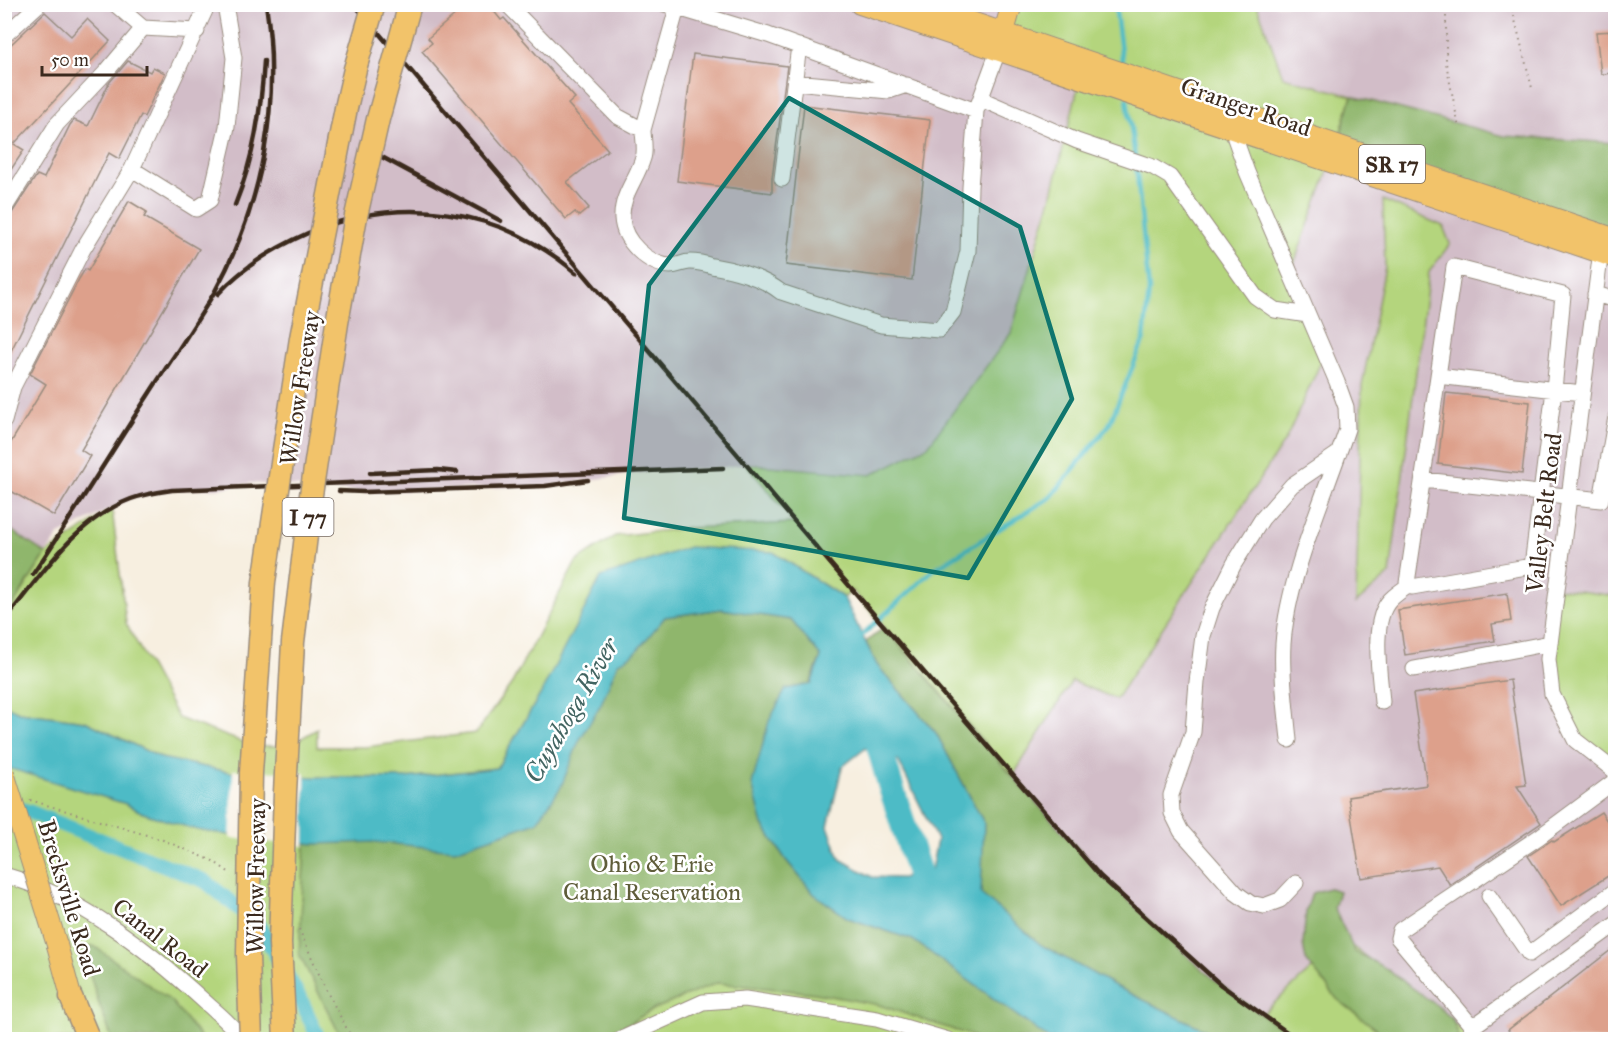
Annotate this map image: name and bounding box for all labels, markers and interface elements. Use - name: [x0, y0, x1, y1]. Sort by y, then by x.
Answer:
- scale bar: [42, 39, 147, 77]
- text: 50 m: [51, 49, 89, 71]
- street label: Granger Road: [1177, 71, 1315, 143]
- road number: SR 17: [1359, 145, 1425, 183]
- street label: Willow Freeway: [273, 308, 327, 467]
- street label: Valley Belt Road: [1519, 431, 1569, 596]
- road number: I 77: [282, 498, 334, 536]
- water label: Cuyahoga River: [517, 631, 626, 788]
- street label: Willow Freeway: [240, 797, 272, 954]
- street label: Brecksville Road: [31, 816, 107, 980]
- park label: Ohio & Erie Canal Reservation: [563, 849, 741, 907]
- street label: Canal Road: [106, 892, 214, 984]

